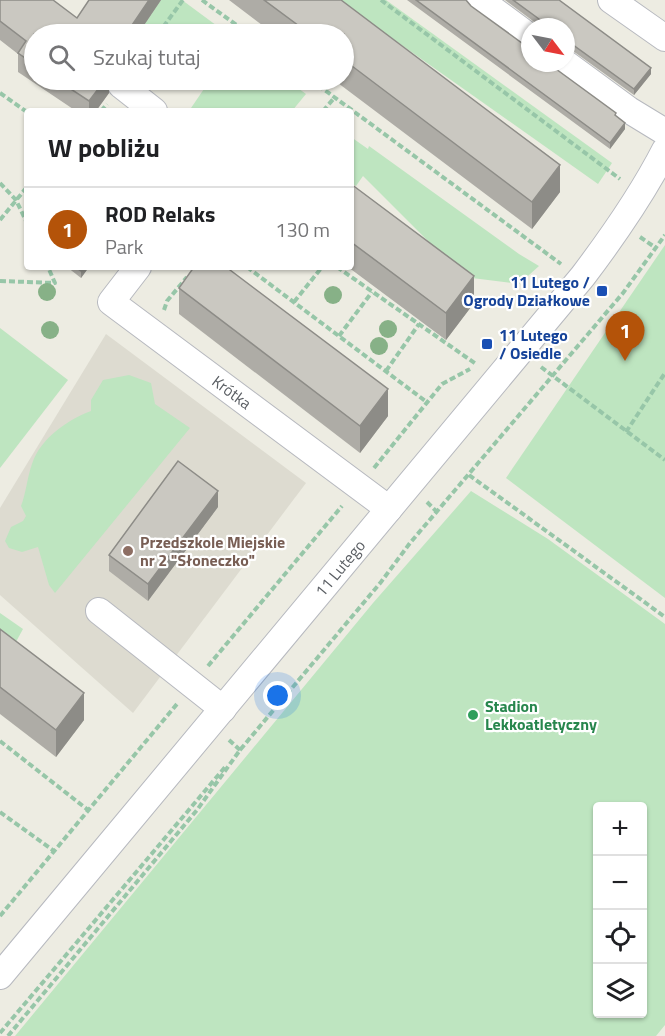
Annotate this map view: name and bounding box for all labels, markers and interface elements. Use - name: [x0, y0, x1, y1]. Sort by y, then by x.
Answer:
- north arrow: [521, 18, 575, 72]
- search box: [24, 24, 354, 90]
- text: Szukaj tutaj: [93, 40, 201, 74]
- icon: search: [45, 41, 78, 74]
- text: W pobliżu: [48, 128, 160, 167]
- text: ROD Relaks: [105, 197, 215, 231]
- text: 1: [62, 214, 73, 245]
- text: 130 m: [275, 214, 330, 245]
- text: Park: [105, 231, 143, 262]
- place label: 11 Lutego / Ogrody Działkowe: [463, 270, 590, 312]
- marker: 11 Lutego / Ogrody Działkowe: [595, 284, 609, 298]
- pin: 1: [606, 312, 644, 361]
- place label: 11 Lutego / Osiedle: [499, 323, 568, 365]
- marker: 11 Lutego / Osiedle: [480, 337, 494, 351]
- street label: Krótka: [207, 369, 257, 415]
- place label: Przedszkole Miejskie nr 2 "Słoneczko": [140, 530, 285, 572]
- street label: 11 Lutego: [309, 534, 371, 602]
- marker: Przedszkole Miejskie nr 2 "Słoneczko": [121, 544, 135, 558]
- your location: [263, 681, 292, 710]
- place label: Stadion Lekkoatletyczny: [485, 694, 597, 736]
- marker: Stadion Lekkoatletyczny: [466, 708, 480, 722]
- map controls: [593, 802, 647, 1018]
- button: +: [593, 802, 647, 856]
- button: −: [593, 856, 647, 910]
- button: locate: [593, 910, 647, 964]
- button: layers: [593, 964, 647, 1018]

